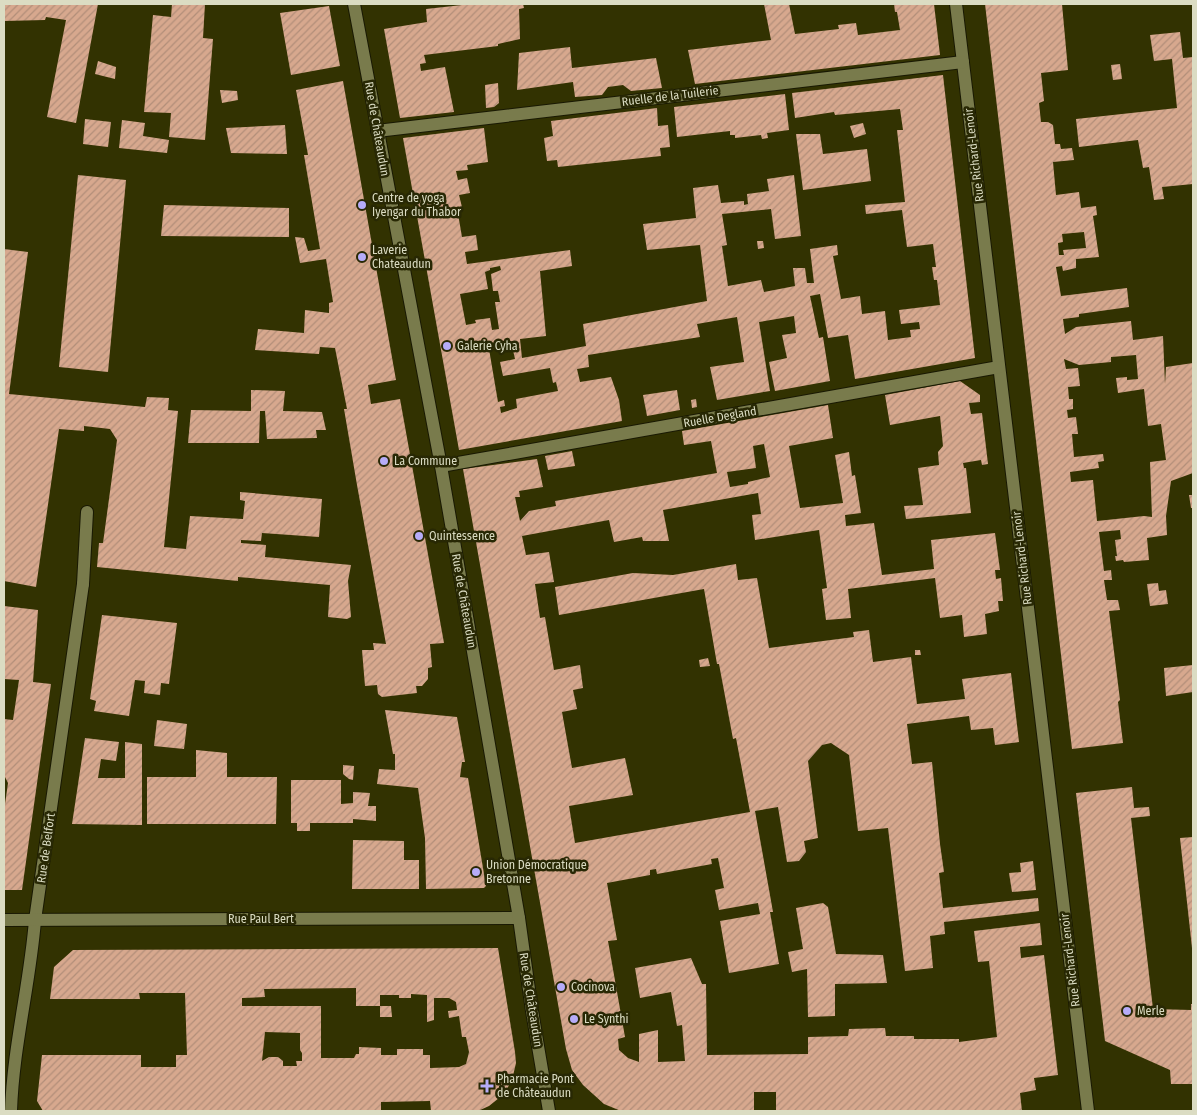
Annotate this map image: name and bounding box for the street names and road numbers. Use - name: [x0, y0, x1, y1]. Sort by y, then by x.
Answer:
- street label: Rue de Châteaudun: [362, 81, 392, 177]
- street label: Ruelle de la Tuilerie: [621, 83, 719, 109]
- street label: Rue Richard-Lenoir: [961, 107, 987, 203]
- street label: Ruelle Degland: [682, 404, 758, 430]
- street label: Rue Richard-Lenoir: [1009, 510, 1035, 606]
- street label: Rue de Châteaudun: [449, 553, 479, 649]
- street label: Rue de Belfort: [34, 812, 58, 884]
- street label: Rue Paul Bert: [228, 912, 294, 926]
- street label: Rue Richard-Lenoir: [1057, 912, 1083, 1008]
- street label: Rue de Châteaudun: [517, 952, 545, 1048]

